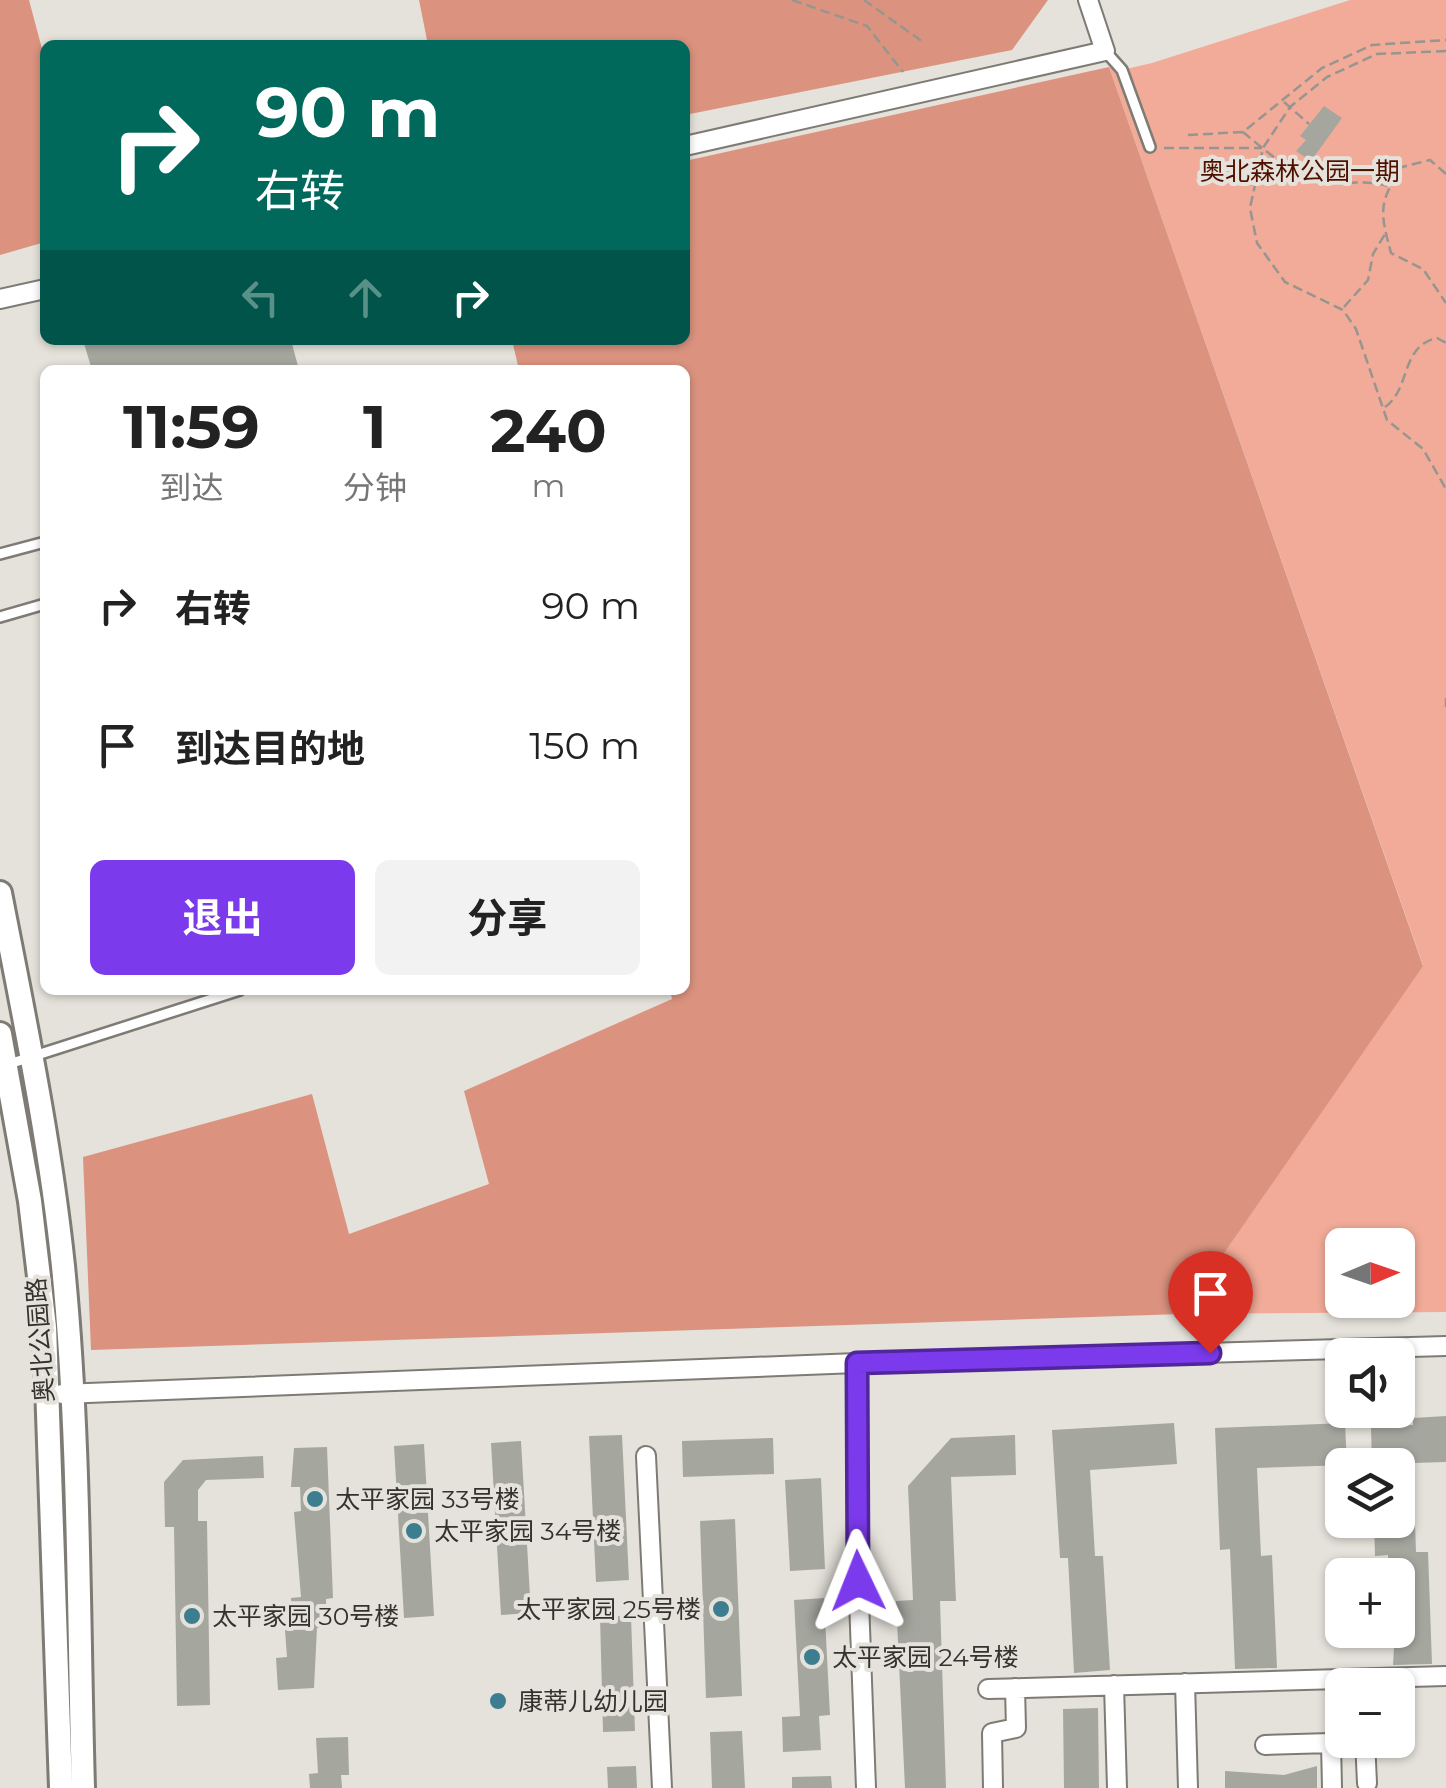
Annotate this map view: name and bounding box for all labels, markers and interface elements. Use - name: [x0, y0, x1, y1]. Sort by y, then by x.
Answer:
- text: 90 m: [255, 69, 440, 155]
- icon: right: [90, 80, 220, 210]
- park label: 奥北森林公园一期: [1200, 156, 1400, 186]
- text: 右转: [255, 163, 345, 218]
- icon: left: [233, 270, 288, 325]
- icon: ahead: [338, 270, 393, 325]
- icon: right: [443, 270, 498, 325]
- text: 11:59: [123, 390, 260, 463]
- text: 1: [363, 390, 387, 463]
- text: 240: [490, 394, 607, 467]
- text: m: [531, 466, 565, 505]
- text: 到达: [159, 468, 223, 507]
- text: 分钟: [343, 468, 407, 507]
- icon: right: [90, 578, 145, 633]
- text: 90 m: [541, 582, 640, 629]
- text: 右转: [175, 585, 251, 632]
- icon: arrive: [90, 718, 145, 773]
- text: 150 m: [529, 722, 640, 769]
- text: 到达目的地: [175, 725, 365, 772]
- button: 退出: [90, 860, 355, 975]
- button: 分享: [375, 860, 640, 975]
- north arrow: [1325, 1228, 1415, 1318]
- map controls: [1325, 1228, 1415, 1758]
- pin: [1168, 1251, 1253, 1354]
- icon: arrive: [1183, 1266, 1238, 1321]
- street label: 奥北公园路: [21, 1277, 59, 1403]
- button: sound: [1325, 1338, 1415, 1428]
- button: layers: [1325, 1448, 1415, 1538]
- place label: 太平家园 33号楼: [335, 1484, 520, 1514]
- marker: 太平家园 33号楼: [304, 1488, 326, 1510]
- place label: 太平家园 34号楼: [434, 1516, 621, 1546]
- marker: 太平家园 34号楼: [403, 1520, 425, 1542]
- position arrow: [806, 1529, 910, 1633]
- button: +: [1325, 1558, 1415, 1648]
- place label: 太平家园 25号楼: [516, 1594, 701, 1624]
- marker: 太平家园 25号楼: [710, 1598, 732, 1620]
- place label: 太平家园 30号楼: [212, 1601, 399, 1631]
- marker: 太平家园 30号楼: [181, 1605, 203, 1627]
- place label: 太平家园 24号楼: [832, 1642, 1019, 1672]
- marker: 太平家园 24号楼: [801, 1646, 823, 1668]
- button: −: [1325, 1668, 1415, 1758]
- place label: 康蒂儿幼儿园: [518, 1686, 668, 1716]
- marker: 康蒂儿幼儿园: [487, 1690, 509, 1712]

